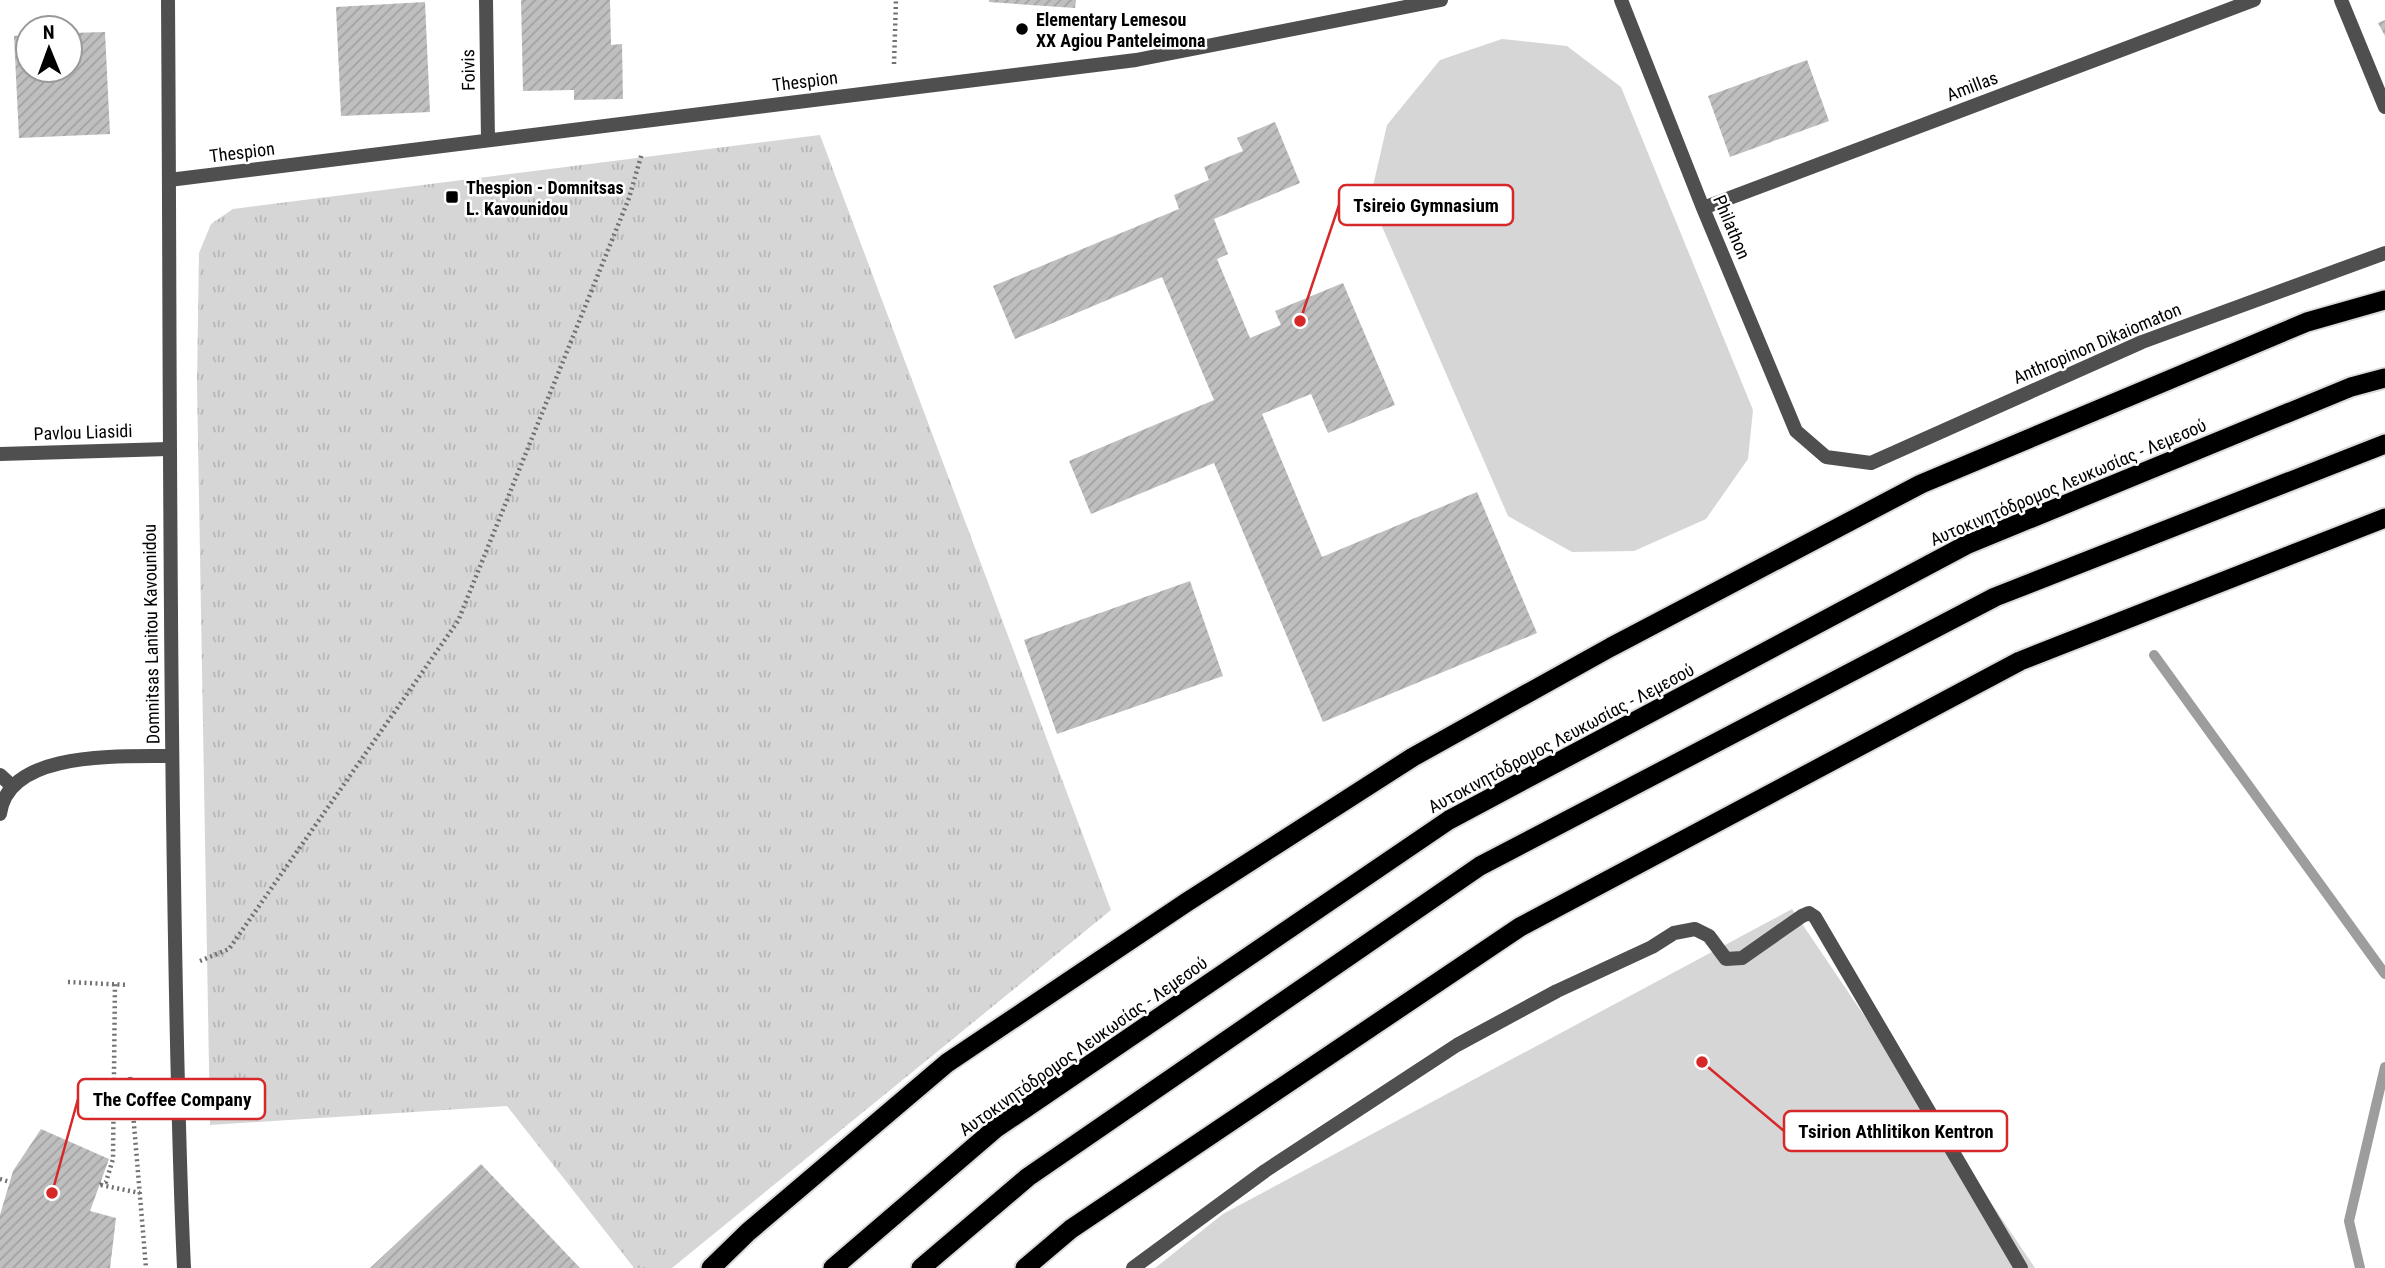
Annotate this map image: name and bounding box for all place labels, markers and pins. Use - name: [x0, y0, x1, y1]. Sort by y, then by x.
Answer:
- place label: Elementary Lemesou XX Agiou Panteleimona: [1036, 9, 1206, 51]
- marker: Elementary Lemesou XX Agiou Panteleimona: [1014, 21, 1030, 37]
- place label: Thespion - Domnitsas L. Kavounidou: [466, 177, 624, 219]
- callout: Tsireio Gymnasium: [1339, 185, 1513, 225]
- marker: Thespion - Domnitsas L. Kavounidou: [444, 189, 460, 205]
- callout: The Coffee Company: [78, 1079, 265, 1119]
- callout: Tsirion Athlitikon Kentron: [1784, 1111, 2007, 1151]

